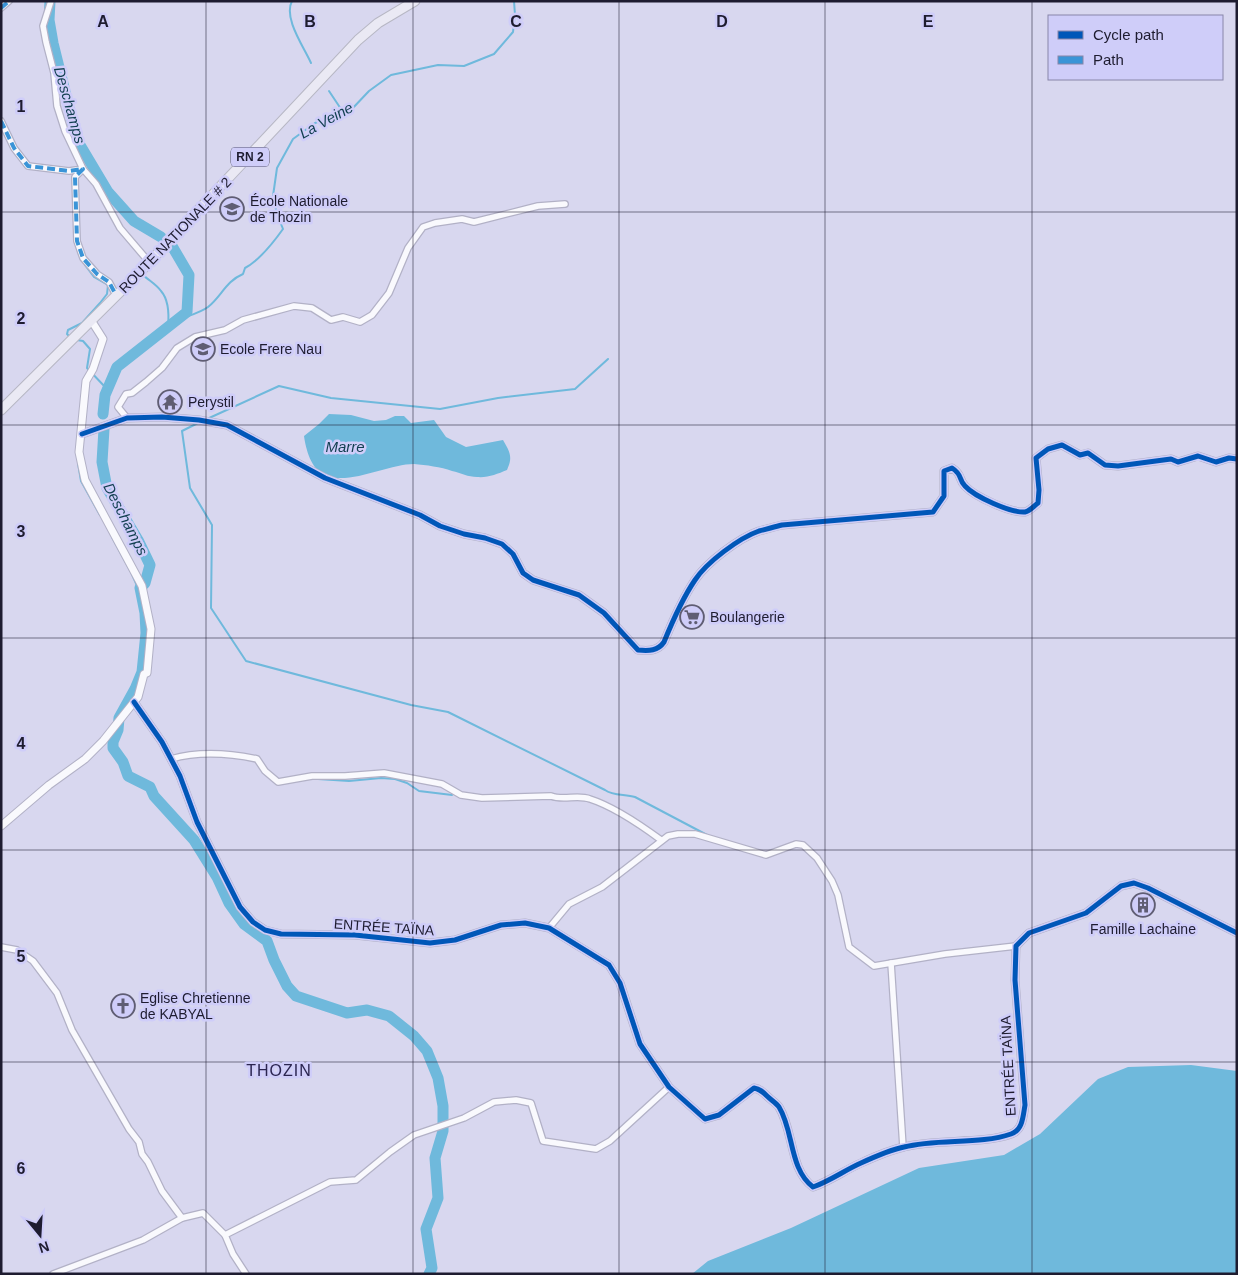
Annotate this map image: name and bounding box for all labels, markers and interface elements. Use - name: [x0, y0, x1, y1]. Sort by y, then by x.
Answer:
- text: A: [97, 13, 109, 30]
- text: B: [304, 13, 316, 30]
- text: C: [510, 13, 522, 30]
- text: D: [716, 13, 728, 30]
- text: E: [923, 13, 934, 30]
- legend: [1048, 15, 1223, 80]
- text: Cycle path: [1093, 26, 1164, 43]
- text: Path: [1093, 51, 1124, 68]
- water label: Deschamps: [51, 65, 89, 146]
- text: 1: [17, 98, 26, 115]
- water label: La Veine: [296, 98, 356, 142]
- road number: RN 2: [231, 148, 269, 166]
- street label: ROUTE NATIONALE # 2: [116, 174, 235, 296]
- place label: École Nationale de Thozin: [250, 193, 348, 225]
- school or university icon: École Nationale de Thozin: [219, 196, 245, 222]
- text: 2: [17, 310, 26, 327]
- school or university icon: Ecole Frere Nau: [190, 336, 216, 362]
- place label: Ecole Frere Nau: [220, 341, 322, 357]
- temple icon: Perystil: [157, 389, 183, 415]
- place label: Perystil: [188, 394, 234, 410]
- water label: Marre: [325, 438, 365, 455]
- water label: Deschamps: [100, 480, 152, 559]
- text: 3: [17, 523, 26, 540]
- supermarket icon: Boulangerie: [679, 604, 705, 630]
- place label: Boulangerie: [710, 609, 785, 625]
- text: 4: [17, 735, 26, 752]
- building icon: Famille Lachaine: [1130, 892, 1156, 918]
- street label: ENTRÉE TAÏNA: [333, 916, 435, 939]
- place label: Famille Lachaine: [1090, 921, 1196, 937]
- text: 5: [17, 948, 26, 965]
- place label: Eglise Chretienne de KABYAL: [140, 990, 251, 1022]
- church icon: Eglise Chretienne de KABYAL: [110, 993, 136, 1019]
- street label: ENTRÉE TAÏNA: [997, 1015, 1019, 1117]
- district label: THOZIN: [246, 1062, 312, 1079]
- text: 6: [17, 1160, 26, 1177]
- north arrow: [15, 1210, 65, 1260]
- text: N: [37, 1238, 51, 1257]

